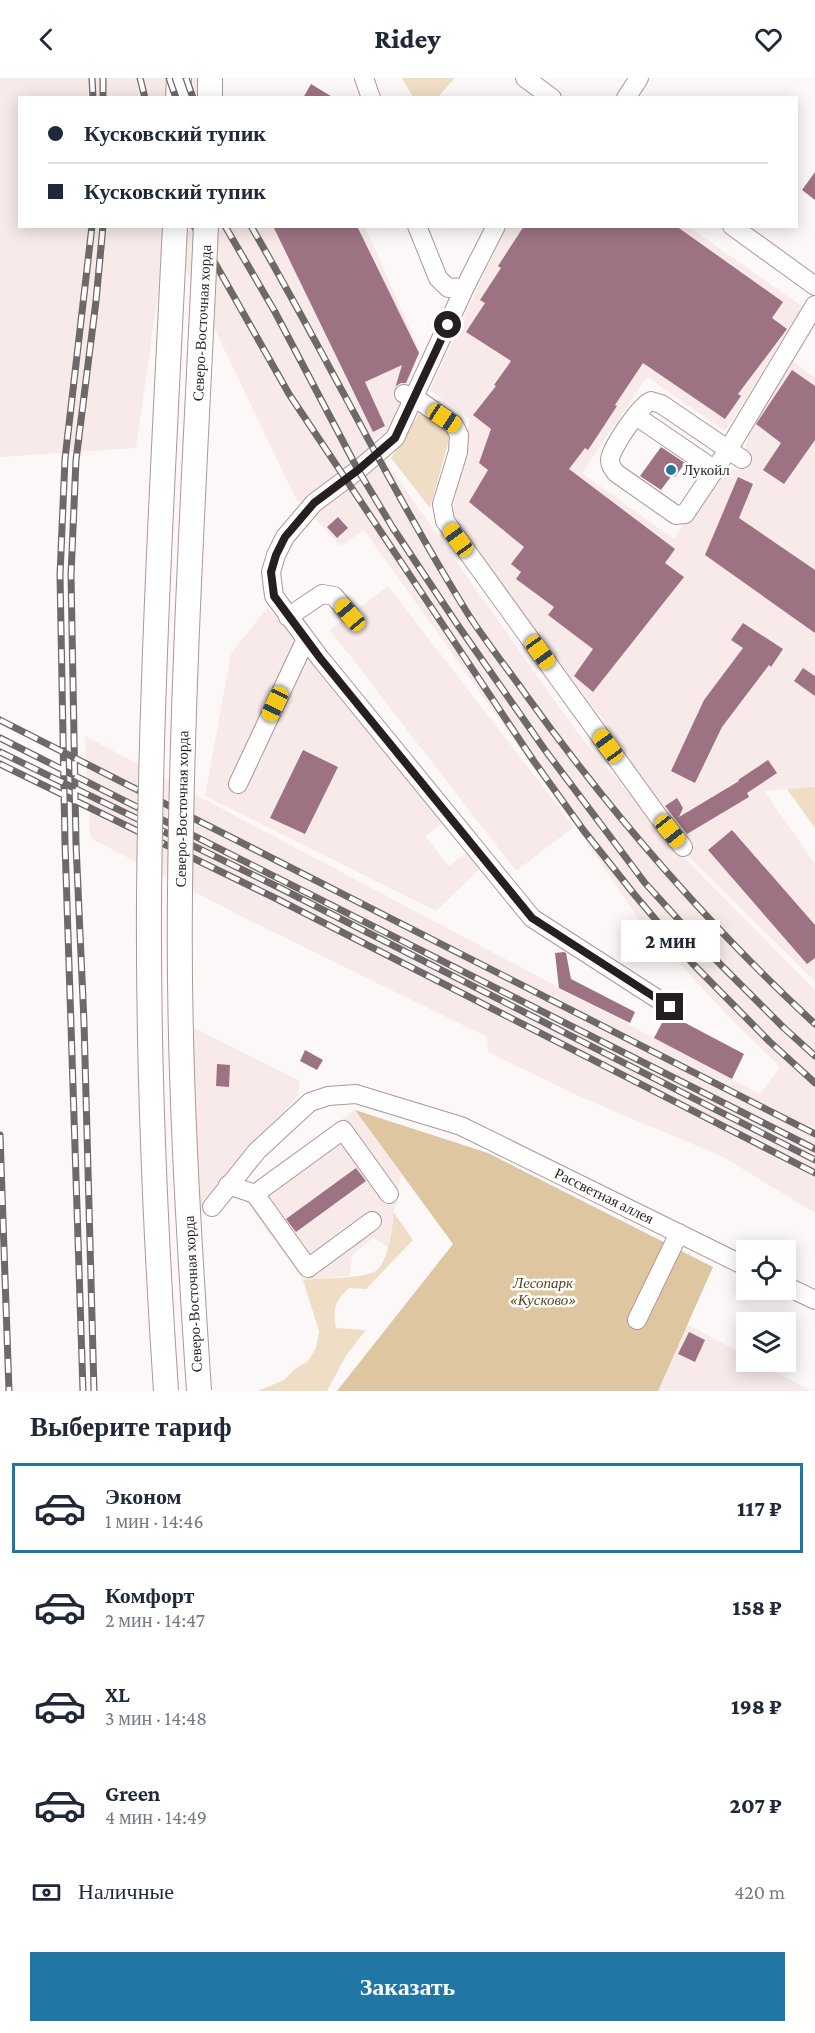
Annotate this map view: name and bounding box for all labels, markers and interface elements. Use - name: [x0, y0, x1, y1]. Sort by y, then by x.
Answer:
- icon: back: [30, 23, 63, 56]
- icon: heart: [752, 23, 785, 56]
- text: Ridey: [374, 24, 441, 54]
- text: Кусковский тупик: [84, 121, 266, 146]
- text: Кусковский тупик: [84, 179, 266, 204]
- street label: Северо-Восточная хорда: [190, 244, 214, 402]
- route start: [434, 311, 461, 338]
- car: [424, 401, 464, 435]
- place label: Лукойл: [683, 462, 730, 478]
- marker: Лукойл: [664, 463, 678, 477]
- car: [440, 520, 476, 560]
- car: [332, 595, 368, 635]
- car: [522, 632, 558, 672]
- car: [259, 684, 291, 724]
- car: [590, 726, 626, 766]
- street label: Северо-Восточная хорда: [173, 730, 191, 888]
- car: [652, 811, 688, 851]
- callout: 2 мин: [620, 920, 720, 962]
- text: 2 мин: [645, 930, 696, 952]
- route end: [656, 993, 683, 1020]
- street label: Рассветная аллея: [552, 1165, 656, 1227]
- street label: Северо-Восточная хорда: [181, 1215, 205, 1373]
- map controls: [736, 1240, 796, 1372]
- button: locate: [736, 1240, 796, 1300]
- park label: Лесопарк «Кусково»: [510, 1275, 576, 1308]
- button: layers: [736, 1312, 796, 1372]
- text: Выберите тариф: [30, 1412, 232, 1442]
- icon: car: [33, 1481, 87, 1535]
- text: Эконом: [105, 1484, 182, 1509]
- text: 117 ₽: [737, 1496, 782, 1521]
- text: 1 мин · 14:46: [105, 1510, 204, 1532]
- icon: car: [33, 1580, 87, 1634]
- text: Комфорт: [105, 1583, 194, 1608]
- text: 158 ₽: [732, 1595, 782, 1620]
- text: 2 мин · 14:47: [105, 1609, 205, 1631]
- icon: car: [33, 1679, 87, 1733]
- text: XL: [105, 1682, 130, 1707]
- text: 198 ₽: [731, 1694, 782, 1719]
- text: 3 мин · 14:48: [105, 1707, 207, 1729]
- icon: car: [33, 1778, 87, 1832]
- text: Green: [105, 1781, 161, 1806]
- text: 207 ₽: [729, 1793, 782, 1818]
- text: 4 мин · 14:49: [105, 1806, 207, 1828]
- icon: cash: [30, 1876, 63, 1909]
- text: Наличные: [78, 1879, 174, 1904]
- text: 420 m: [734, 1881, 785, 1903]
- button: Заказать: [30, 1952, 785, 2021]

